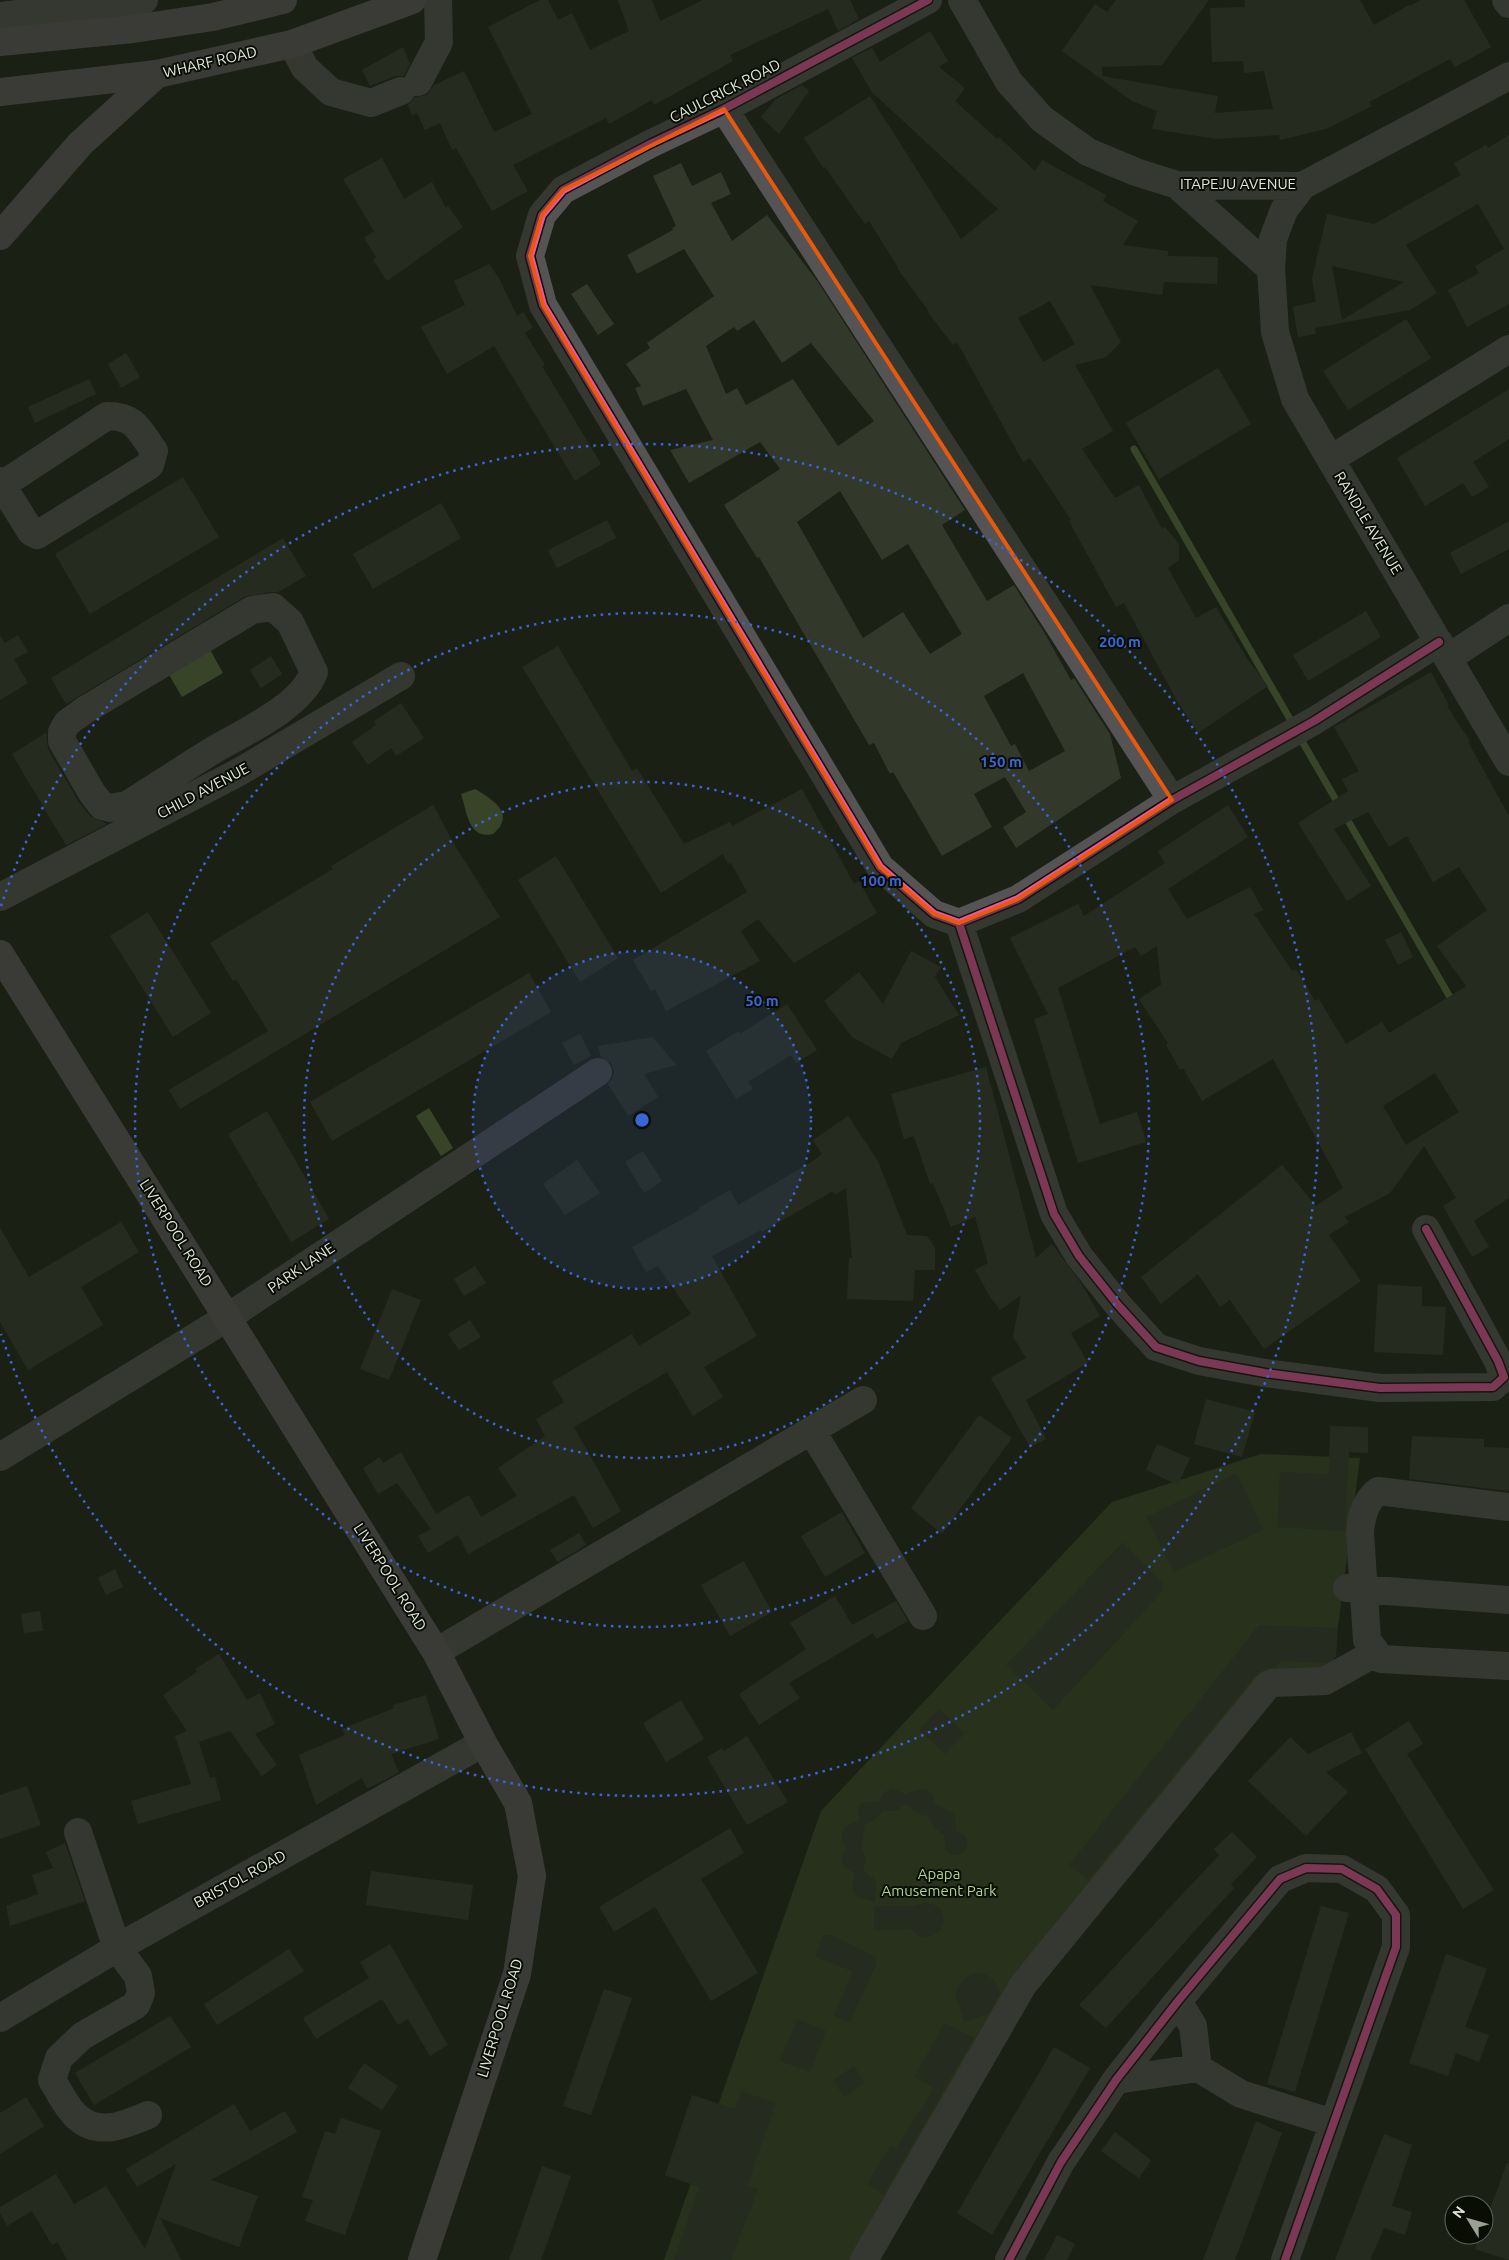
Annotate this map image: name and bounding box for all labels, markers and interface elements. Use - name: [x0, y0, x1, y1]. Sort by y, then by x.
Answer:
- street label: WHARF ROAD: [161, 42, 259, 81]
- street label: CAULCRICK ROAD: [667, 55, 783, 126]
- street label: ITAPEJU AVENUE: [1180, 175, 1296, 192]
- street label: RANDLE AVENUE: [1331, 468, 1406, 577]
- text: 200 m: [1099, 633, 1141, 650]
- text: 150 m: [980, 753, 1022, 770]
- street label: CHILD AVENUE: [154, 759, 252, 822]
- text: 100 m: [860, 872, 902, 889]
- text: 50 m: [745, 992, 779, 1009]
- centre of rings: [633, 1111, 651, 1129]
- street label: LIVERPOOL ROAD: [137, 1176, 216, 1290]
- street label: PARK LANE: [264, 1239, 337, 1296]
- street label: LIVERPOOL ROAD: [351, 1520, 430, 1634]
- street label: BRISTOL ROAD: [191, 1846, 289, 1911]
- park label: Apapa Amusement Park: [882, 1865, 997, 1899]
- street label: LIVERPOOL ROAD: [473, 1956, 526, 2079]
- north arrow: [1444, 2195, 1494, 2245]
- text: N: [1449, 2203, 1468, 2221]

